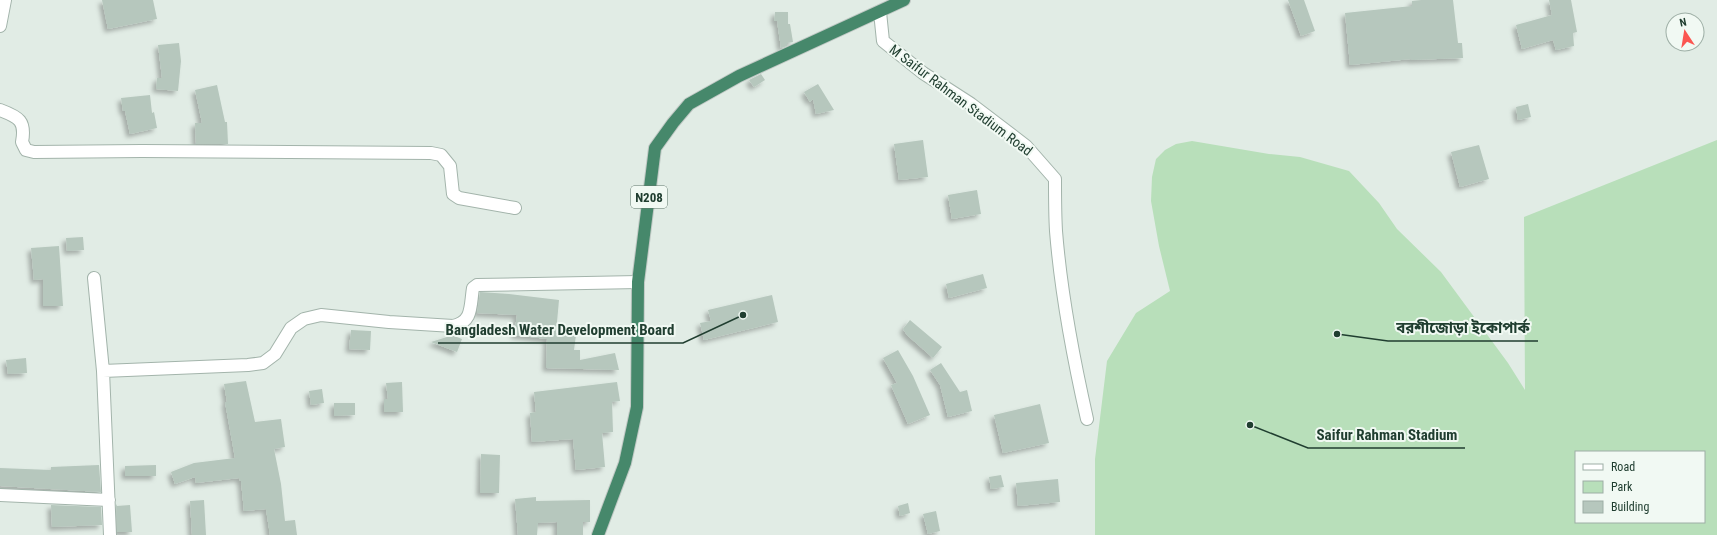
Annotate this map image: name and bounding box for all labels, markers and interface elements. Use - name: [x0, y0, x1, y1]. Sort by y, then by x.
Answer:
- north arrow: [1665, 12, 1705, 52]
- text: N: [1678, 16, 1688, 30]
- street label: M Saifur Rahman Stadium Road: [886, 41, 1036, 159]
- road number: N208: [631, 186, 667, 208]
- callout: বরশীজোড়া ইকোপার্ক: [1388, 314, 1538, 341]
- callout: Bangladesh Water Development Board: [438, 316, 683, 343]
- text: বরশীজোড়া ইকোপার্ক: [1395, 318, 1531, 337]
- text: Bangladesh Water Development Board: [446, 321, 674, 339]
- callout: Saifur Rahman Stadium: [1308, 421, 1465, 448]
- text: Saifur Rahman Stadium: [1317, 426, 1457, 444]
- legend: [1575, 451, 1705, 523]
- text: Road: [1611, 460, 1635, 474]
- text: Park: [1611, 480, 1633, 494]
- text: Building: [1611, 500, 1649, 514]

